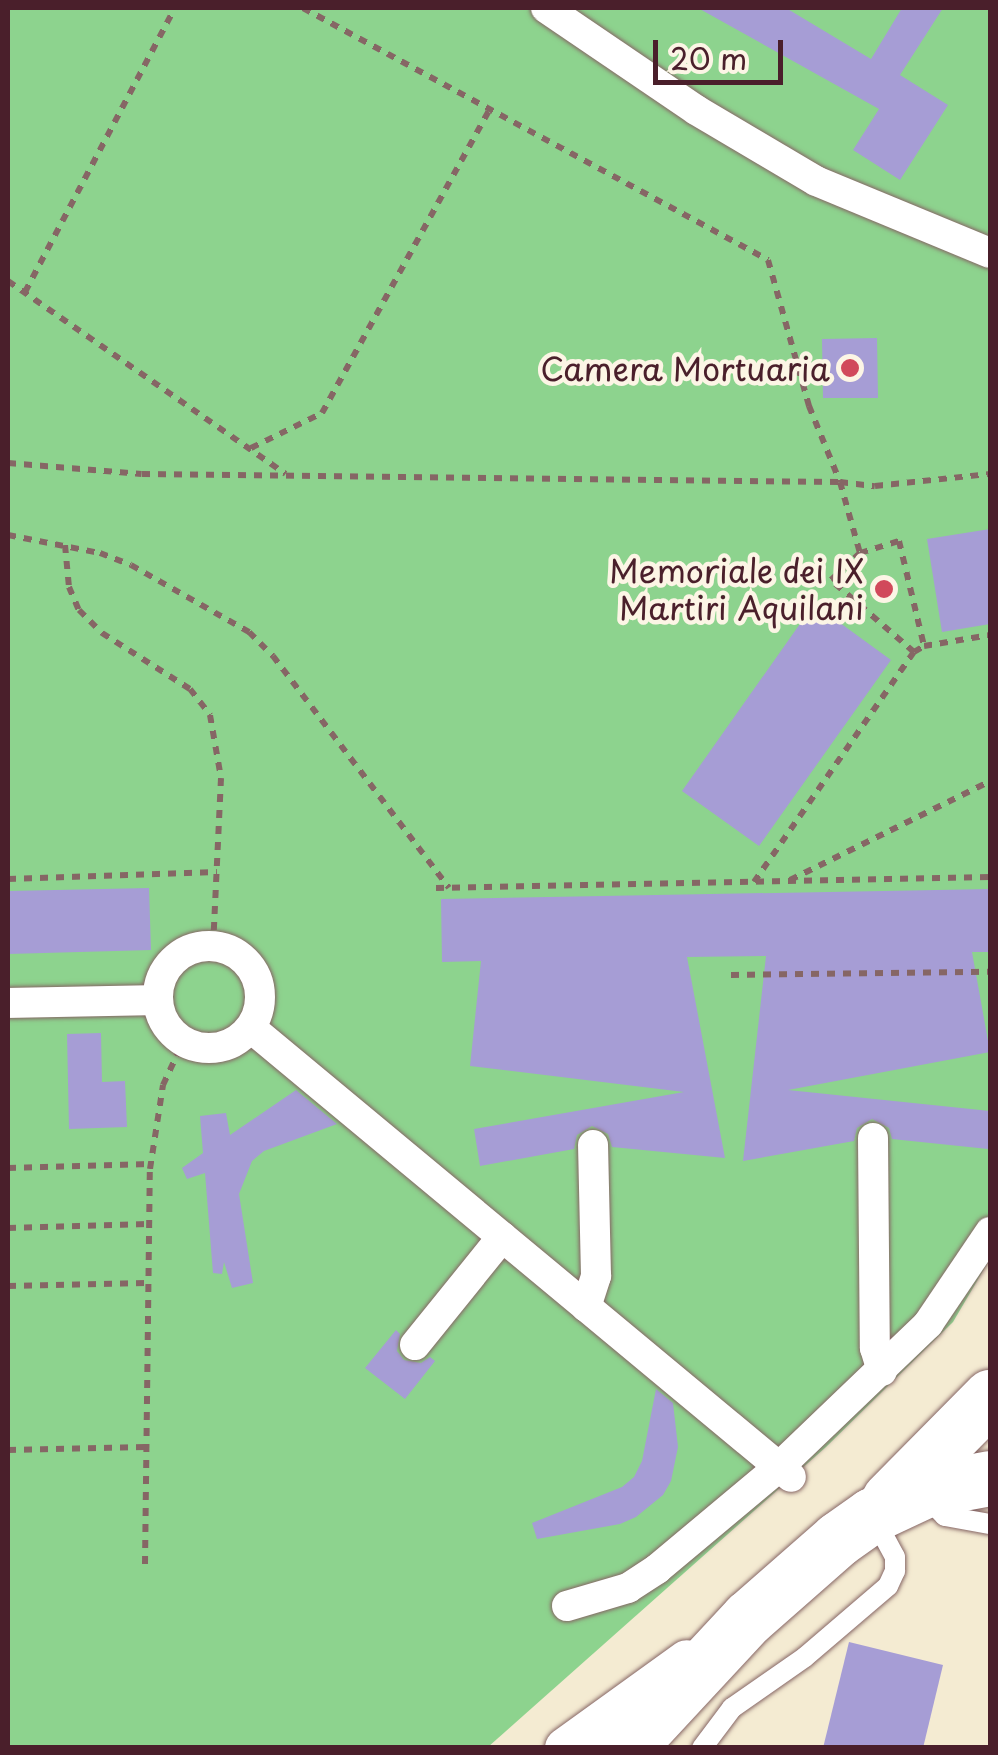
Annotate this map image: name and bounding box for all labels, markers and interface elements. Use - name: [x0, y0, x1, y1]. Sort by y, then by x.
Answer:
- scale bar: [658, 20, 788, 82]
- text: 20 m: [670, 35, 747, 80]
- place label: Camera Mortuaria: [540, 349, 830, 387]
- marker: Camera Mortuaria: [839, 357, 861, 379]
- place label: Memoriale dei IX Martiri Aquilani: [602, 552, 864, 627]
- marker: Memoriale dei IX Martiri Aquilani: [873, 578, 895, 600]

